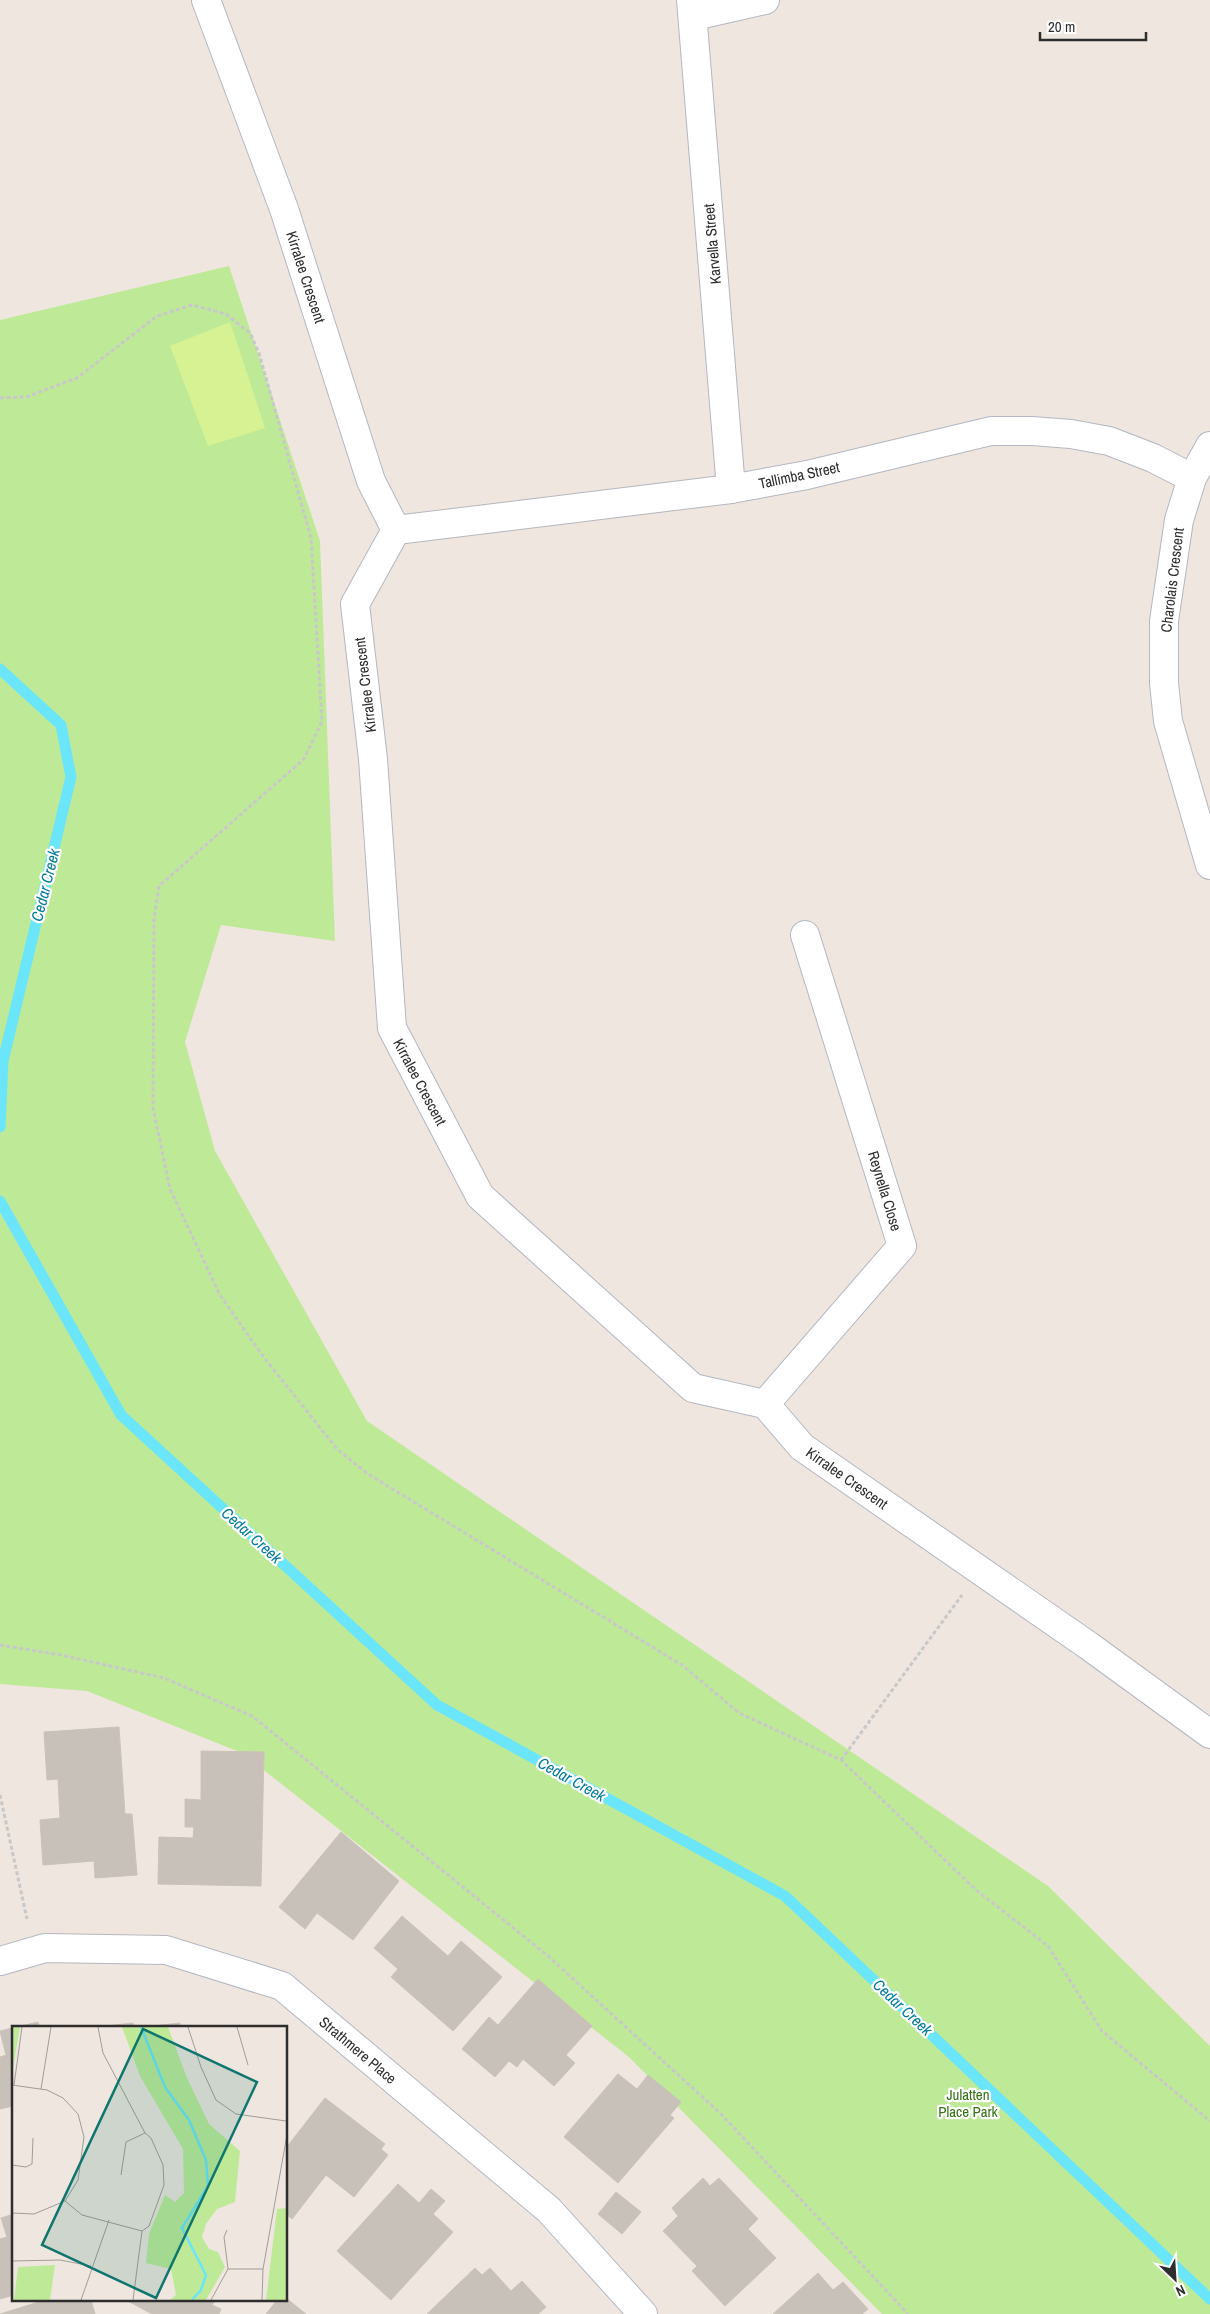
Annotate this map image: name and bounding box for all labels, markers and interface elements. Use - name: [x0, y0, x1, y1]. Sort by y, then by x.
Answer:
- scale bar: [1040, 10, 1146, 42]
- text: 20 m: [1048, 16, 1075, 37]
- street label: Karvella Street: [698, 202, 726, 285]
- street label: Kirralee Crescent: [281, 228, 331, 326]
- street label: Tallimba Street: [757, 456, 842, 494]
- street label: Charolais Crescent: [1155, 526, 1189, 634]
- street label: Kirralee Crescent: [349, 636, 381, 734]
- water label: Cedar Creek: [25, 846, 65, 924]
- street label: Kirralee Crescent: [388, 1035, 452, 1130]
- street label: Reynella Close: [863, 1148, 907, 1234]
- street label: Kirralee Crescent: [802, 1442, 893, 1514]
- water label: Cedar Creek: [217, 1502, 287, 1568]
- water label: Cedar Creek: [534, 1751, 610, 1807]
- water label: Cedar Creek: [868, 1974, 938, 2041]
- street label: Strathmere Place: [315, 2011, 401, 2089]
- inset map: [12, 2026, 288, 2302]
- park label: Julatten Place Park: [938, 2084, 999, 2122]
- north arrow: [1150, 2254, 1200, 2304]
- text: N: [1173, 2281, 1188, 2301]

